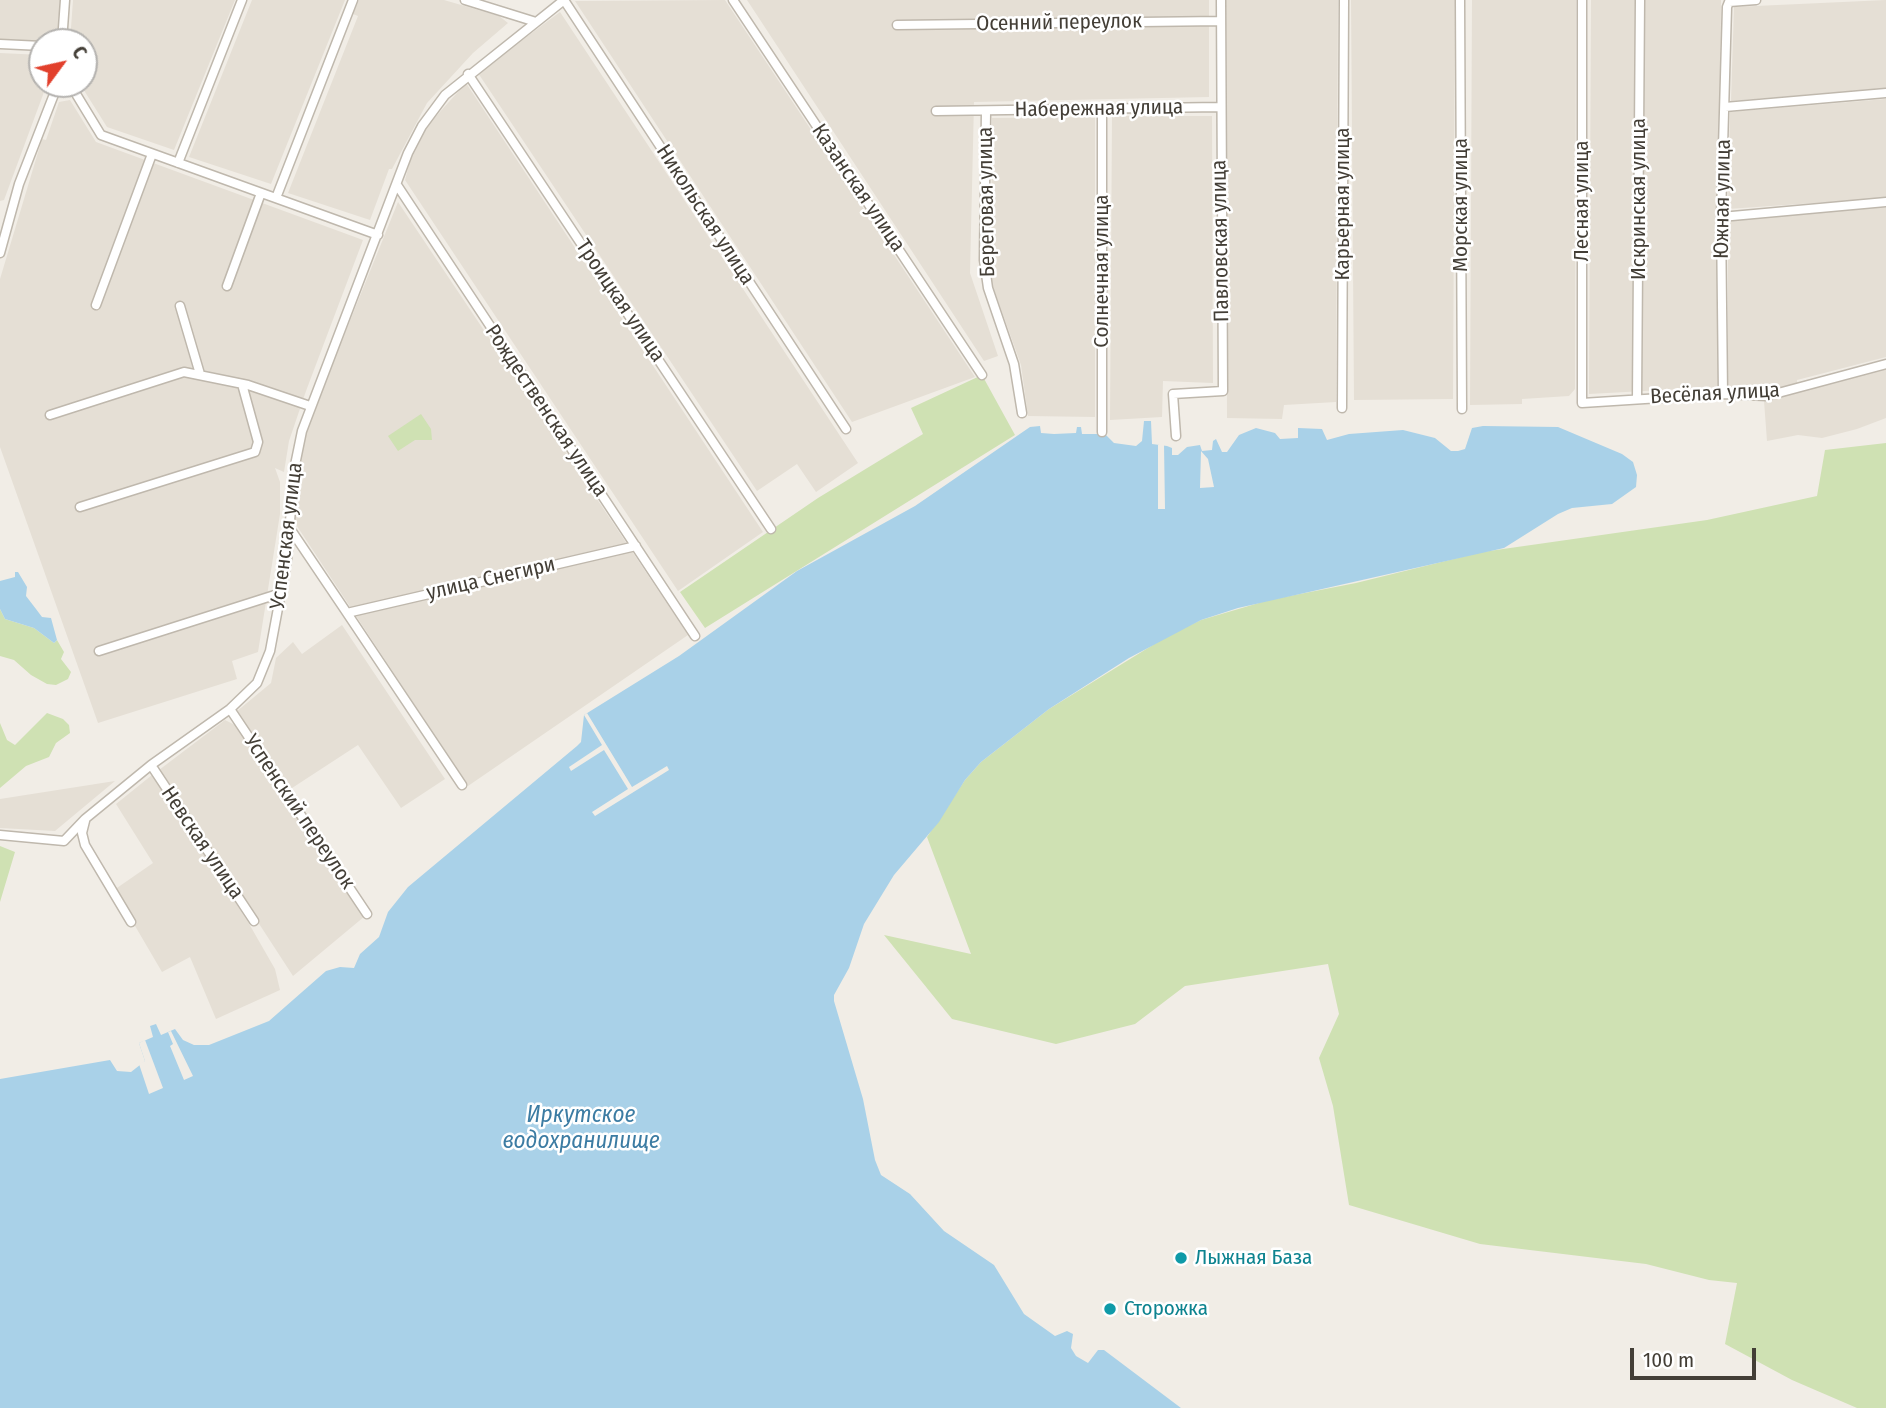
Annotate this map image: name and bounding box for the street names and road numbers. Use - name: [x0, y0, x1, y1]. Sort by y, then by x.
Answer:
- street label: Осенний переулок: [976, 9, 1142, 37]
- street label: Набережная улица: [1015, 95, 1183, 123]
- street label: Искринская улица: [1626, 118, 1652, 280]
- street label: Казанская улица: [806, 119, 910, 257]
- street label: Береговая улица: [973, 127, 1001, 277]
- street label: Карьерная улица: [1330, 127, 1356, 281]
- street label: Морская улица: [1448, 138, 1474, 272]
- street label: Южная улица: [1709, 139, 1737, 259]
- street label: Никольская улица: [650, 140, 760, 290]
- street label: Лесная улица: [1569, 140, 1595, 262]
- street label: Павловская улица: [1207, 160, 1235, 322]
- street label: Солнечная улица: [1089, 194, 1115, 348]
- street label: Троицкая улица: [570, 235, 670, 367]
- street label: Рождественская улица: [479, 320, 613, 502]
- street label: Весёлая улица: [1650, 378, 1780, 410]
- street label: Успенская улица: [265, 461, 309, 611]
- street label: улица Снегири: [424, 552, 558, 606]
- street label: Успенский переулок: [238, 730, 360, 894]
- street label: Невская улица: [155, 782, 249, 904]

